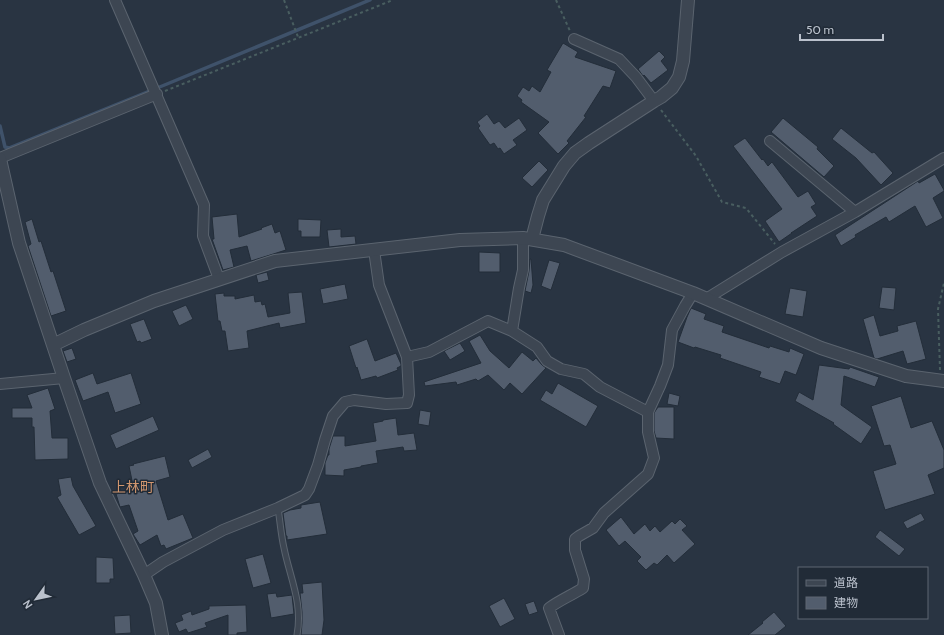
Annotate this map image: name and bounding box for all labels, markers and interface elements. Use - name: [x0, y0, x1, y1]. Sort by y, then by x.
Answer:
- scale bar: [800, 16, 883, 42]
- text: 50 m: [806, 22, 834, 37]
- district label: 上林町: [112, 478, 154, 496]
- legend: [798, 567, 928, 619]
- text: 道路: [834, 575, 858, 590]
- north arrow: [16, 579, 56, 619]
- text: 建物: [834, 595, 858, 610]
- text: N: [20, 597, 36, 612]

